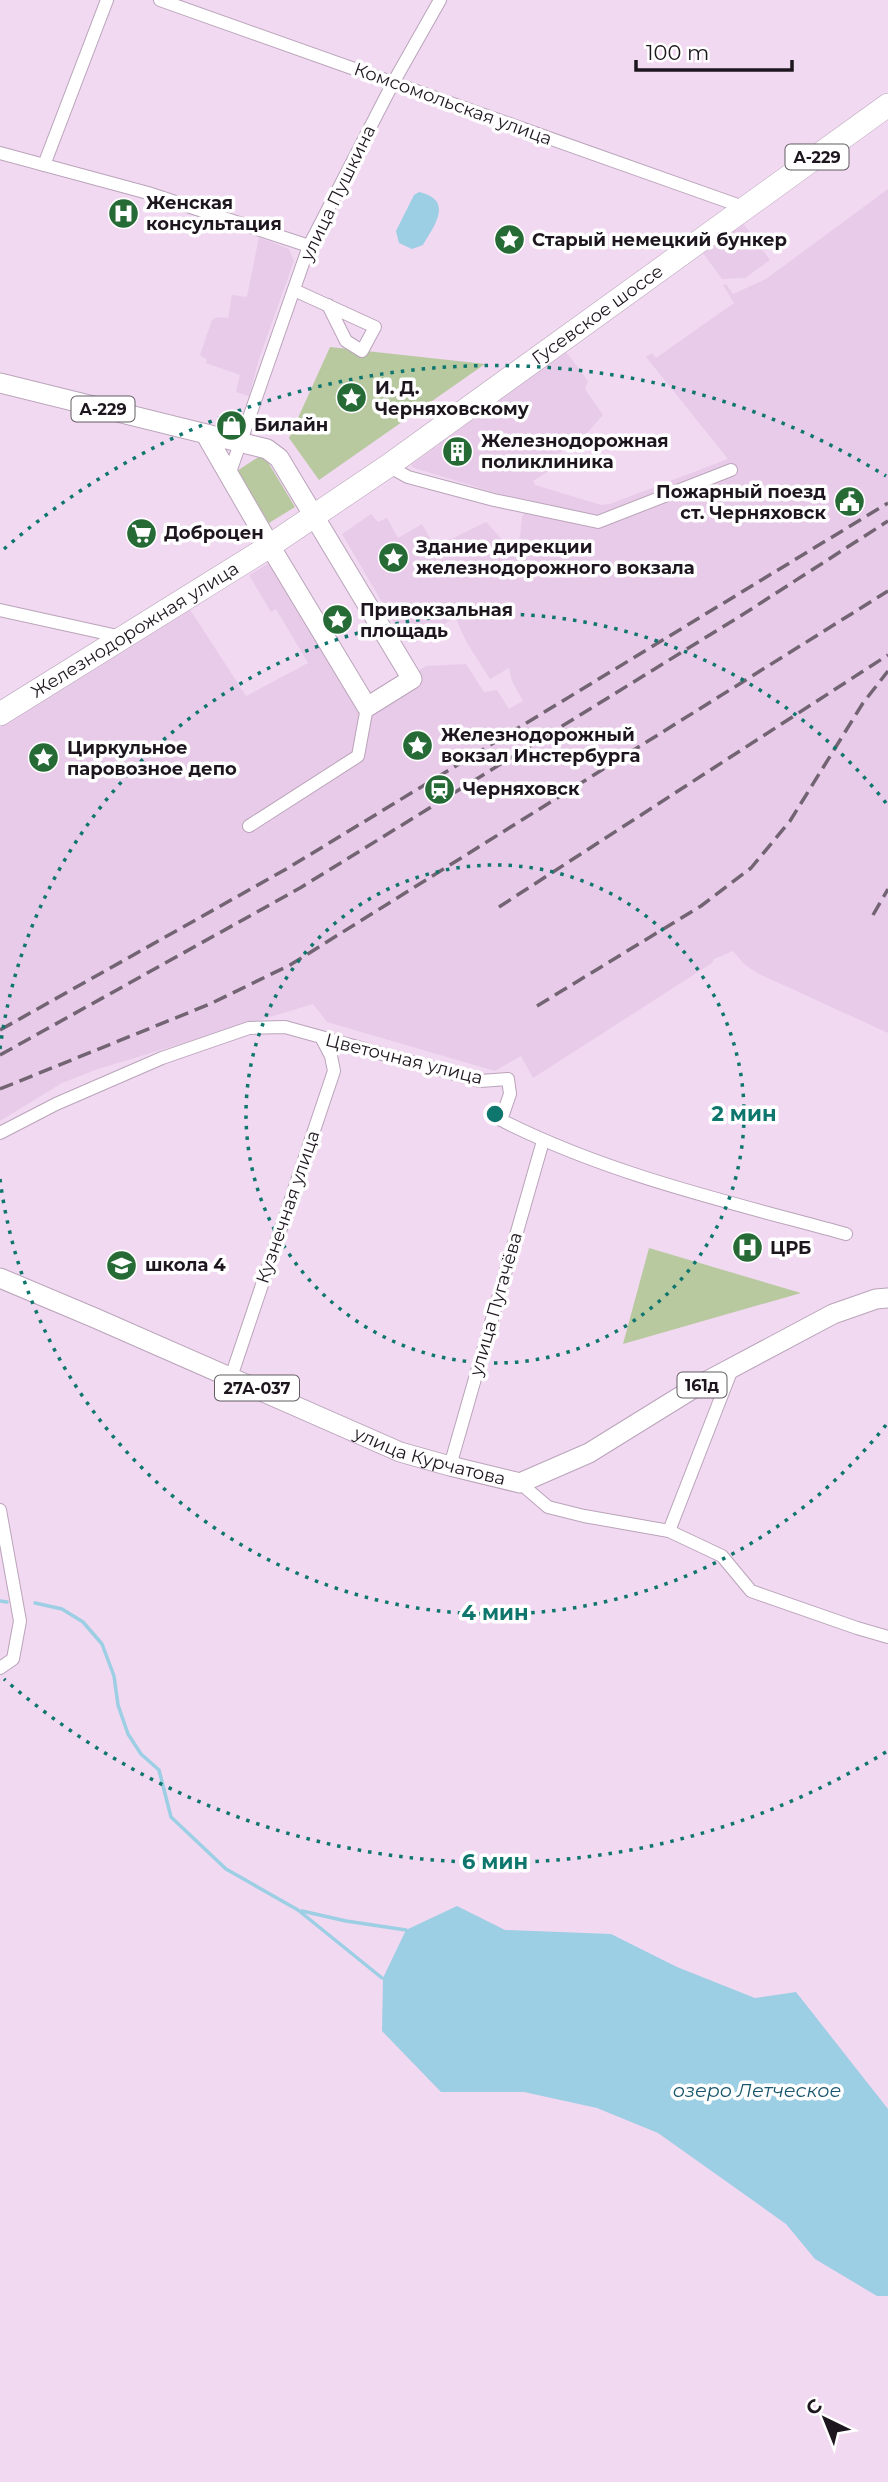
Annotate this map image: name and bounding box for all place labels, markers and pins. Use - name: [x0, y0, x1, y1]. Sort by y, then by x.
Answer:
- place label: Женская консультация: [146, 192, 282, 235]
- hospital icon: Женская консультация: [106, 196, 140, 230]
- place icon: Старый немецкий бункер: [492, 223, 526, 257]
- place label: Старый немецкий бункер: [532, 229, 787, 251]
- place label: И. Д. Черняховскому: [375, 377, 530, 420]
- place icon: И. Д. Черняховскому: [335, 381, 369, 415]
- shop icon: Билайн: [214, 408, 248, 442]
- place label: Билайн: [254, 414, 328, 436]
- place label: Железнодорожная поликлиника: [481, 430, 669, 473]
- building icon: Железнодорожная поликлиника: [441, 434, 475, 468]
- place label: Пожарный поезд ст. Черняховск: [656, 481, 826, 524]
- public building icon: Пожарный поезд ст. Черняховск: [832, 485, 866, 519]
- supermarket icon: Доброцен: [124, 516, 158, 550]
- place label: Доброцен: [164, 522, 264, 544]
- place label: Здание дирекции железнодорожного вокзала: [415, 536, 695, 579]
- place icon: Здание дирекции железнодорожного вокзала: [376, 540, 410, 574]
- place label: Привокзальная площадь: [360, 599, 513, 642]
- place icon: Привокзальная площадь: [320, 603, 354, 637]
- place label: Железнодорожный вокзал Инстербурга: [441, 724, 640, 767]
- place icon: Железнодорожный вокзал Инстербурга: [401, 728, 435, 762]
- place label: Циркульное паровозное депо: [67, 737, 237, 780]
- place icon: Циркульное паровозное депо: [27, 741, 61, 775]
- station icon: Черняховск: [423, 772, 457, 806]
- place label: Черняховск: [463, 778, 580, 800]
- centre of rings: [483, 1102, 507, 1126]
- hospital icon: ЦРБ: [730, 1231, 764, 1265]
- place label: ЦРБ: [770, 1237, 811, 1259]
- school or university icon: школа 4: [105, 1248, 139, 1282]
- place label: школа 4: [145, 1254, 226, 1276]

